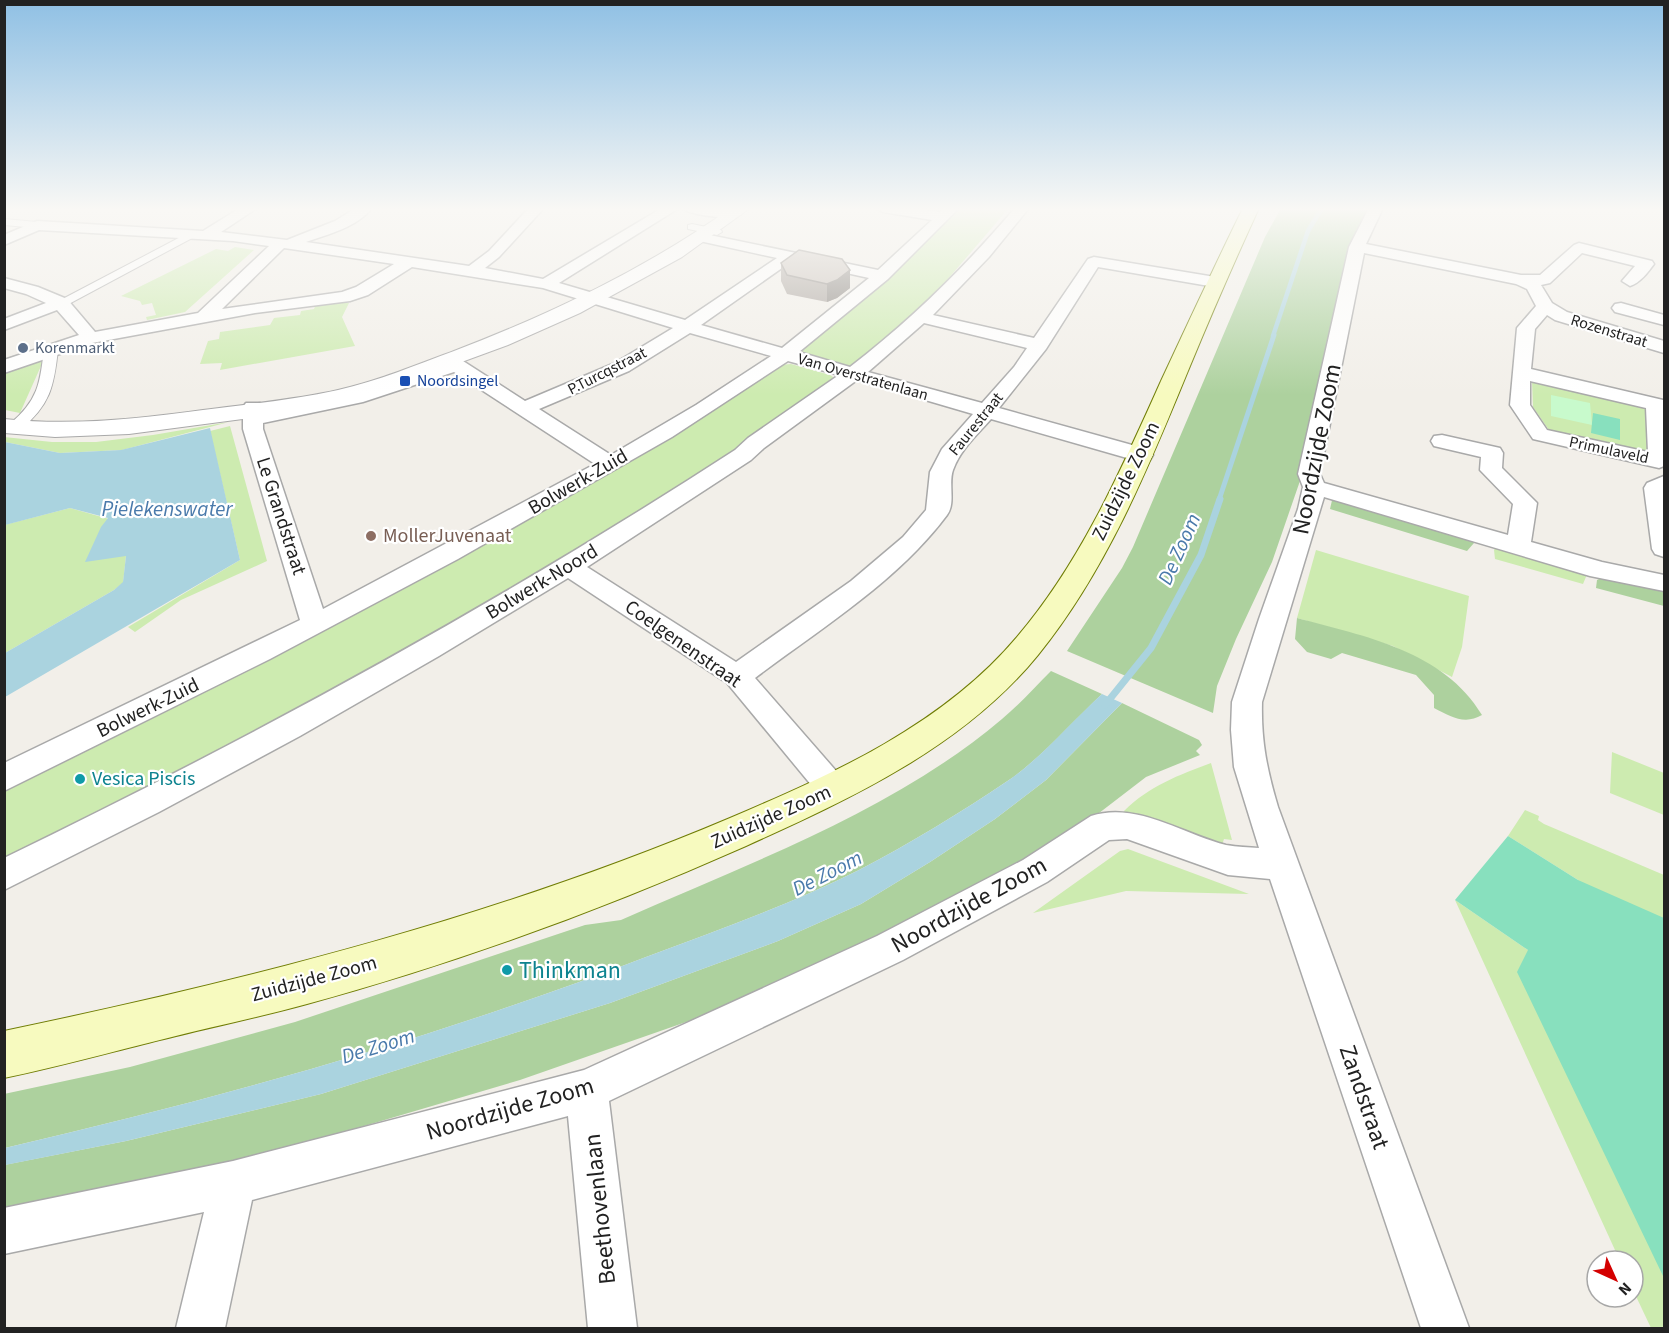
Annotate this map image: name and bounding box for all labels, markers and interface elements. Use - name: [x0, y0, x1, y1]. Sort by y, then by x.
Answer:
- street label: Rozenstraat: [1568, 309, 1651, 353]
- place label: Korenmarkt: [35, 337, 115, 359]
- marker: Korenmarkt: [16, 341, 30, 355]
- street label: P.Turcqstraat: [564, 341, 651, 400]
- street label: Van Overstratenlaan: [795, 348, 931, 406]
- street label: Noordzijde Zoom: [1283, 361, 1351, 537]
- place label: Noordsingel: [417, 370, 498, 392]
- marker: Noordsingel: [398, 374, 412, 388]
- street label: Faurestraat: [944, 387, 1009, 460]
- street label: Zuidzijde Zoom: [1085, 417, 1167, 545]
- street label: Primulaveld: [1567, 431, 1651, 469]
- street label: Bolwerk-Zuid: [523, 442, 633, 522]
- street label: Le Grandstraat: [249, 454, 313, 579]
- water label: Pielekenswater: [102, 494, 233, 524]
- water label: De Zoom: [1150, 508, 1208, 590]
- place label: MollerJuvenaat: [383, 522, 512, 550]
- marker: MollerJuvenaat: [364, 529, 378, 543]
- street label: Bolwerk-Noord: [481, 537, 603, 627]
- street label: Coelgenenstraat: [619, 593, 747, 695]
- street label: Bolwerk-Zuid: [92, 671, 204, 745]
- place label: Vesica Piscis: [92, 765, 195, 793]
- marker: Vesica Piscis: [73, 772, 87, 786]
- street label: Zuidzijde Zoom: [706, 778, 836, 856]
- water label: De Zoom: [787, 843, 867, 903]
- street label: Noordzijde Zoom: [885, 848, 1053, 962]
- street label: Zuidzijde Zoom: [248, 949, 380, 1009]
- place label: Thinkman: [519, 953, 621, 988]
- marker: Thinkman: [500, 963, 514, 977]
- water label: De Zoom: [338, 1021, 418, 1071]
- street label: Zandstraat: [1330, 1040, 1398, 1154]
- street label: Noordzijde Zoom: [422, 1068, 598, 1150]
- street label: Beethovenlaan: [575, 1132, 625, 1286]
- north arrow: [1585, 1249, 1645, 1309]
- text: N: [1613, 1277, 1636, 1300]

